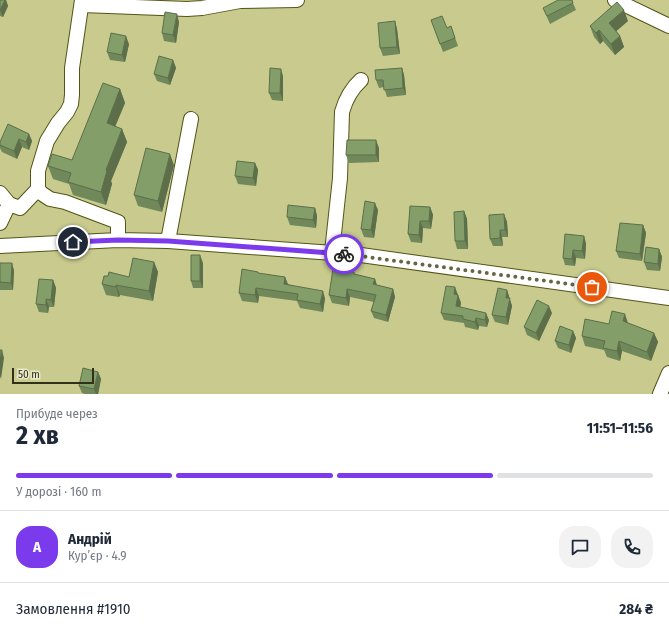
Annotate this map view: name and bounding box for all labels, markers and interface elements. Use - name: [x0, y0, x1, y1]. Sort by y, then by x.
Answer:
- pin: [56, 225, 90, 259]
- icon: home: [62, 231, 84, 253]
- courier: [324, 234, 364, 274]
- icon: bike: [333, 243, 355, 265]
- pin: [575, 270, 609, 304]
- icon: bag: [581, 276, 603, 298]
- scale bar: [12, 366, 94, 385]
- text: 50 m: [18, 368, 40, 381]
- text: Прибуде через: [16, 406, 98, 421]
- text: 11:51–11:56: [587, 419, 653, 437]
- text: 2 хв: [16, 420, 59, 451]
- text: У дорозі · 160 m: [16, 484, 101, 499]
- button: chat: [559, 526, 601, 568]
- button: phone: [611, 526, 653, 568]
- text: Андрій: [68, 530, 112, 548]
- text: А: [33, 538, 41, 556]
- text: Кур’єр · 4.9: [68, 548, 127, 563]
- text: Замовлення #1910: [16, 600, 131, 618]
- text: 284 ₴: [619, 600, 653, 618]

